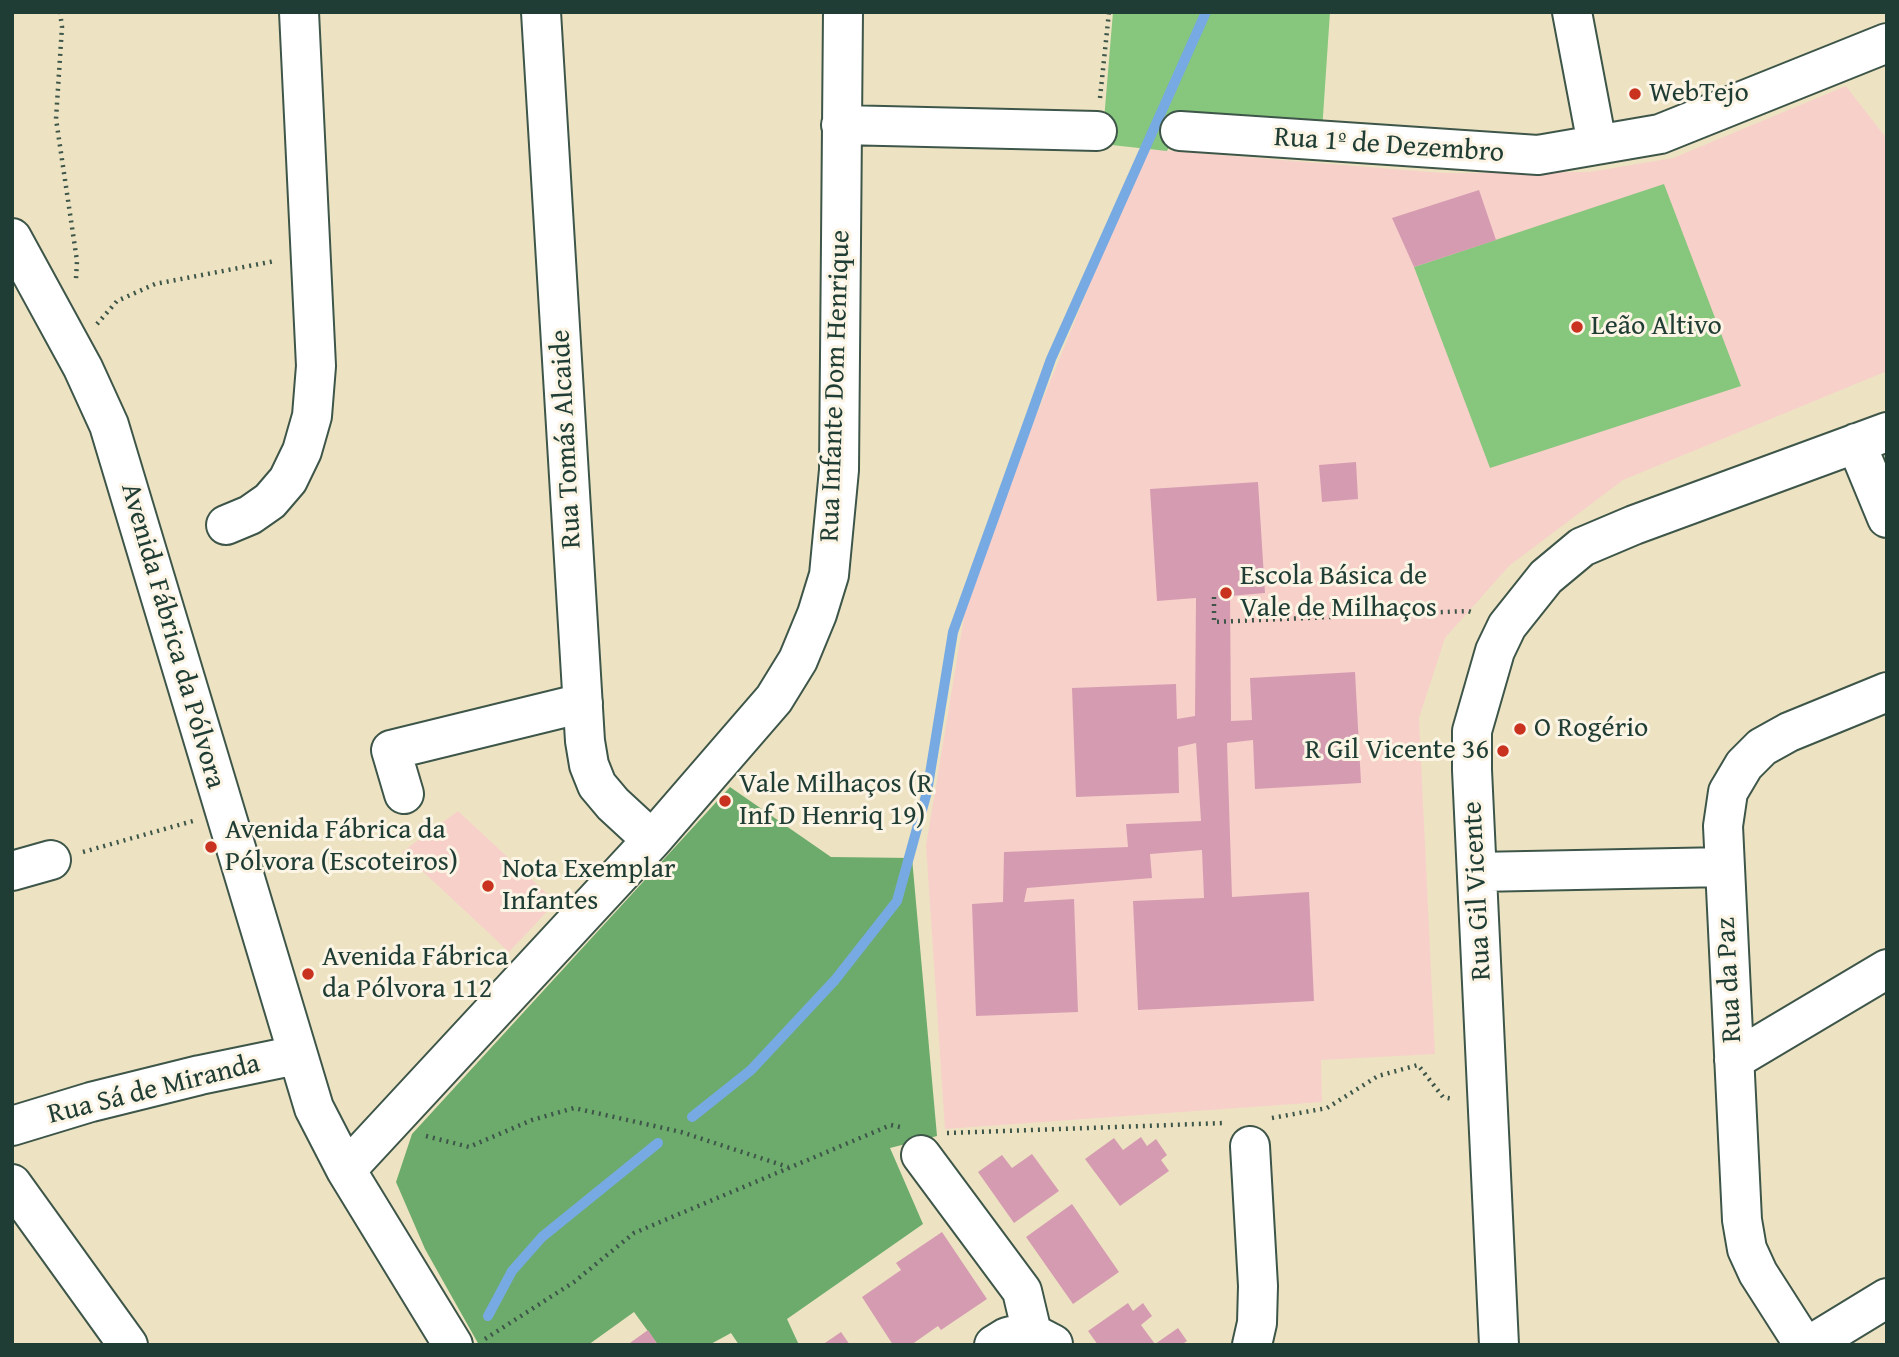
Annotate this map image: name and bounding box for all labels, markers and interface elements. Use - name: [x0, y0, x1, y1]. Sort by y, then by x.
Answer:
- place label: WebTejo: [1649, 77, 1749, 111]
- marker: WebTejo: [1627, 86, 1643, 102]
- street label: Rua 1º de Dezembro: [1273, 121, 1505, 171]
- street label: Rua Infante Dom Henrique: [814, 229, 858, 543]
- place label: Leão Altivo: [1591, 310, 1722, 344]
- marker: Leão Altivo: [1569, 319, 1585, 335]
- street label: Rua Tomás Alcaide: [544, 329, 590, 549]
- street label: Avenida Fábrica da Pólvora: [112, 479, 232, 793]
- place label: Escola Básica de Vale de Milhaços: [1240, 560, 1437, 626]
- marker: Escola Básica de Vale de Milhaços: [1218, 585, 1234, 601]
- place label: O Rogério: [1534, 712, 1648, 746]
- marker: O Rogério: [1512, 721, 1528, 737]
- place label: R Gil Vicente 36: [1305, 734, 1489, 768]
- marker: R Gil Vicente 36: [1495, 743, 1511, 759]
- place label: Vale Milhaços (R Inf D Henriq 19): [739, 768, 933, 834]
- marker: Vale Milhaços (R Inf D Henriq 19): [717, 793, 733, 809]
- street label: Rua Gil Vicente: [1457, 800, 1499, 982]
- place label: Avenida Fábrica da Pólvora (Escoteiros): [225, 814, 458, 880]
- marker: Avenida Fábrica da Pólvora (Escoteiros): [203, 839, 219, 855]
- place label: Nota Exemplar Infantes: [502, 853, 676, 919]
- marker: Nota Exemplar Infantes: [480, 878, 496, 894]
- street label: Rua da Paz: [1710, 916, 1750, 1044]
- place label: Avenida Fábrica da Pólvora 112: [322, 941, 508, 1007]
- marker: Avenida Fábrica da Pólvora 112: [300, 966, 316, 982]
- street label: Rua Sá de Miranda: [45, 1047, 263, 1133]

